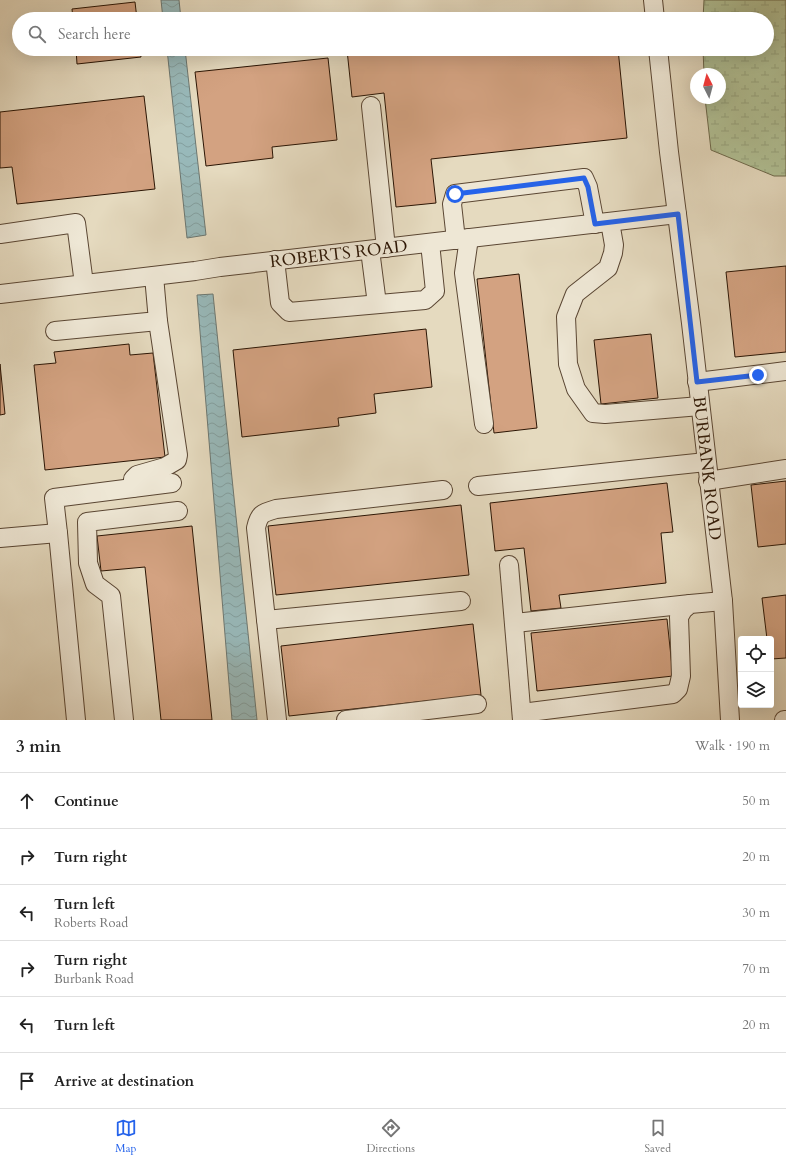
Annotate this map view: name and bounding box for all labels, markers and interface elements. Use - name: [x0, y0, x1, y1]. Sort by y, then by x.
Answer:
- search box: [12, 12, 774, 56]
- icon: search: [26, 23, 48, 45]
- text: Search here: [58, 24, 131, 44]
- north arrow: [690, 68, 726, 104]
- route start: [446, 185, 464, 203]
- street label: ROBERTS ROAD: [269, 234, 409, 273]
- route end: [749, 366, 767, 384]
- street label: BURBANK ROAD: [687, 395, 727, 542]
- map controls: [738, 636, 774, 708]
- button: locate: [738, 636, 774, 672]
- button: layers: [738, 672, 774, 708]
- text: 3 min: [16, 735, 61, 758]
- text: Walk · 190 m: [695, 737, 770, 755]
- icon: ahead: [16, 790, 38, 812]
- text: Continue: [54, 791, 119, 811]
- text: 50 m: [742, 792, 770, 810]
- icon: right: [16, 846, 38, 868]
- text: Turn right: [54, 847, 127, 867]
- text: 20 m: [742, 848, 770, 866]
- text: Turn left: [54, 894, 115, 914]
- icon: left: [16, 902, 38, 924]
- text: 30 m: [742, 904, 770, 922]
- text: Roberts Road: [54, 914, 128, 932]
- text: Turn right: [54, 950, 127, 970]
- icon: right: [16, 958, 38, 980]
- text: 70 m: [742, 960, 770, 978]
- text: Burbank Road: [54, 970, 134, 988]
- icon: left: [16, 1014, 38, 1036]
- text: Turn left: [54, 1015, 115, 1035]
- text: 20 m: [742, 1016, 770, 1034]
- icon: arrive: [16, 1070, 38, 1092]
- text: Arrive at destination: [54, 1071, 194, 1091]
- tab: Map: [115, 1117, 137, 1156]
- tab: Directions: [366, 1117, 415, 1156]
- tab: Saved: [645, 1117, 671, 1156]

